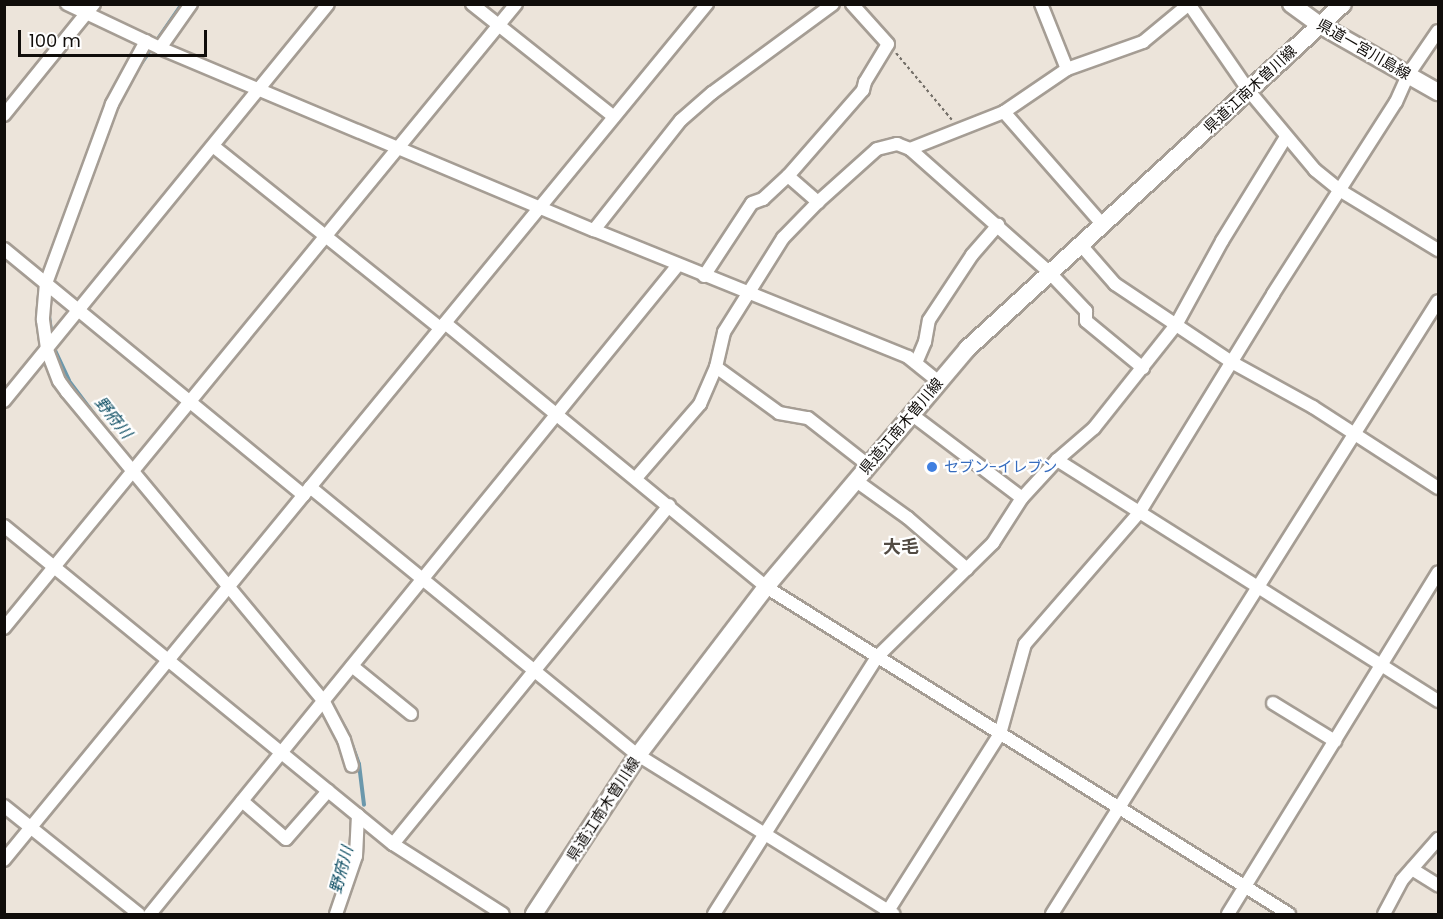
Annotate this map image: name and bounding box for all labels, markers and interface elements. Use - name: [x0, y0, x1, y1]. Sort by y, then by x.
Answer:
- street label: 県道一宮川島線: [1314, 15, 1414, 83]
- scale bar: [21, 18, 210, 56]
- text: 100 m: [29, 28, 81, 53]
- street label: 県道江南木曽川線: [1200, 41, 1300, 137]
- street label: 県道江南木曽川線: [856, 374, 946, 478]
- water label: 野府川: [90, 393, 136, 443]
- place label: セブン-イレブン: [944, 458, 1057, 476]
- marker: セブン-イレブン: [925, 460, 939, 474]
- district label: 大毛: [883, 536, 919, 558]
- street label: 県道江南木曽川線: [563, 754, 643, 864]
- water label: 野府川: [327, 844, 357, 896]

